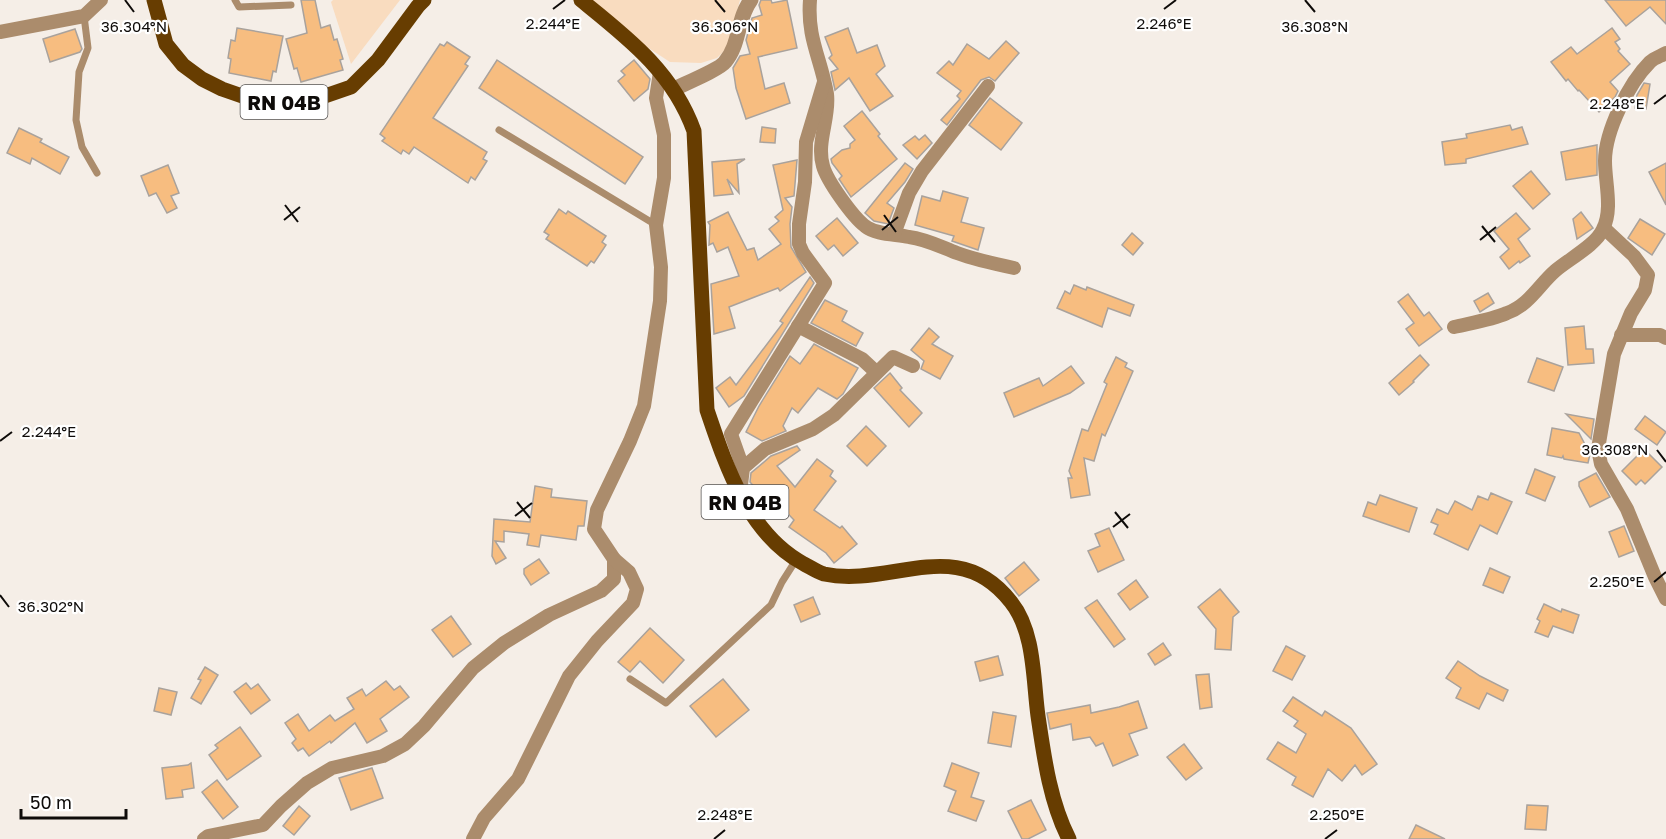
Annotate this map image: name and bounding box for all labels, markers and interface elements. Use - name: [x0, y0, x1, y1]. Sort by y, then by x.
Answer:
- text: 2.244°E: [526, 14, 580, 32]
- text: 2.246°E: [1136, 14, 1192, 32]
- text: 36.304°N: [101, 17, 167, 35]
- text: 36.306°N: [692, 17, 758, 35]
- text: 36.308°N: [1282, 17, 1348, 35]
- road number: RN 04B: [240, 85, 328, 119]
- text: 2.248°E: [1589, 94, 1645, 112]
- text: 2.244°E: [22, 422, 76, 440]
- text: 36.308°N: [1582, 440, 1648, 458]
- road number: RN 04B: [702, 485, 789, 519]
- text: 2.250°E: [1590, 572, 1644, 590]
- text: 36.302°N: [18, 597, 84, 615]
- scale bar: [21, 782, 126, 820]
- text: 50 m: [30, 791, 72, 813]
- text: 2.248°E: [697, 805, 753, 823]
- text: 2.250°E: [1310, 805, 1364, 823]

